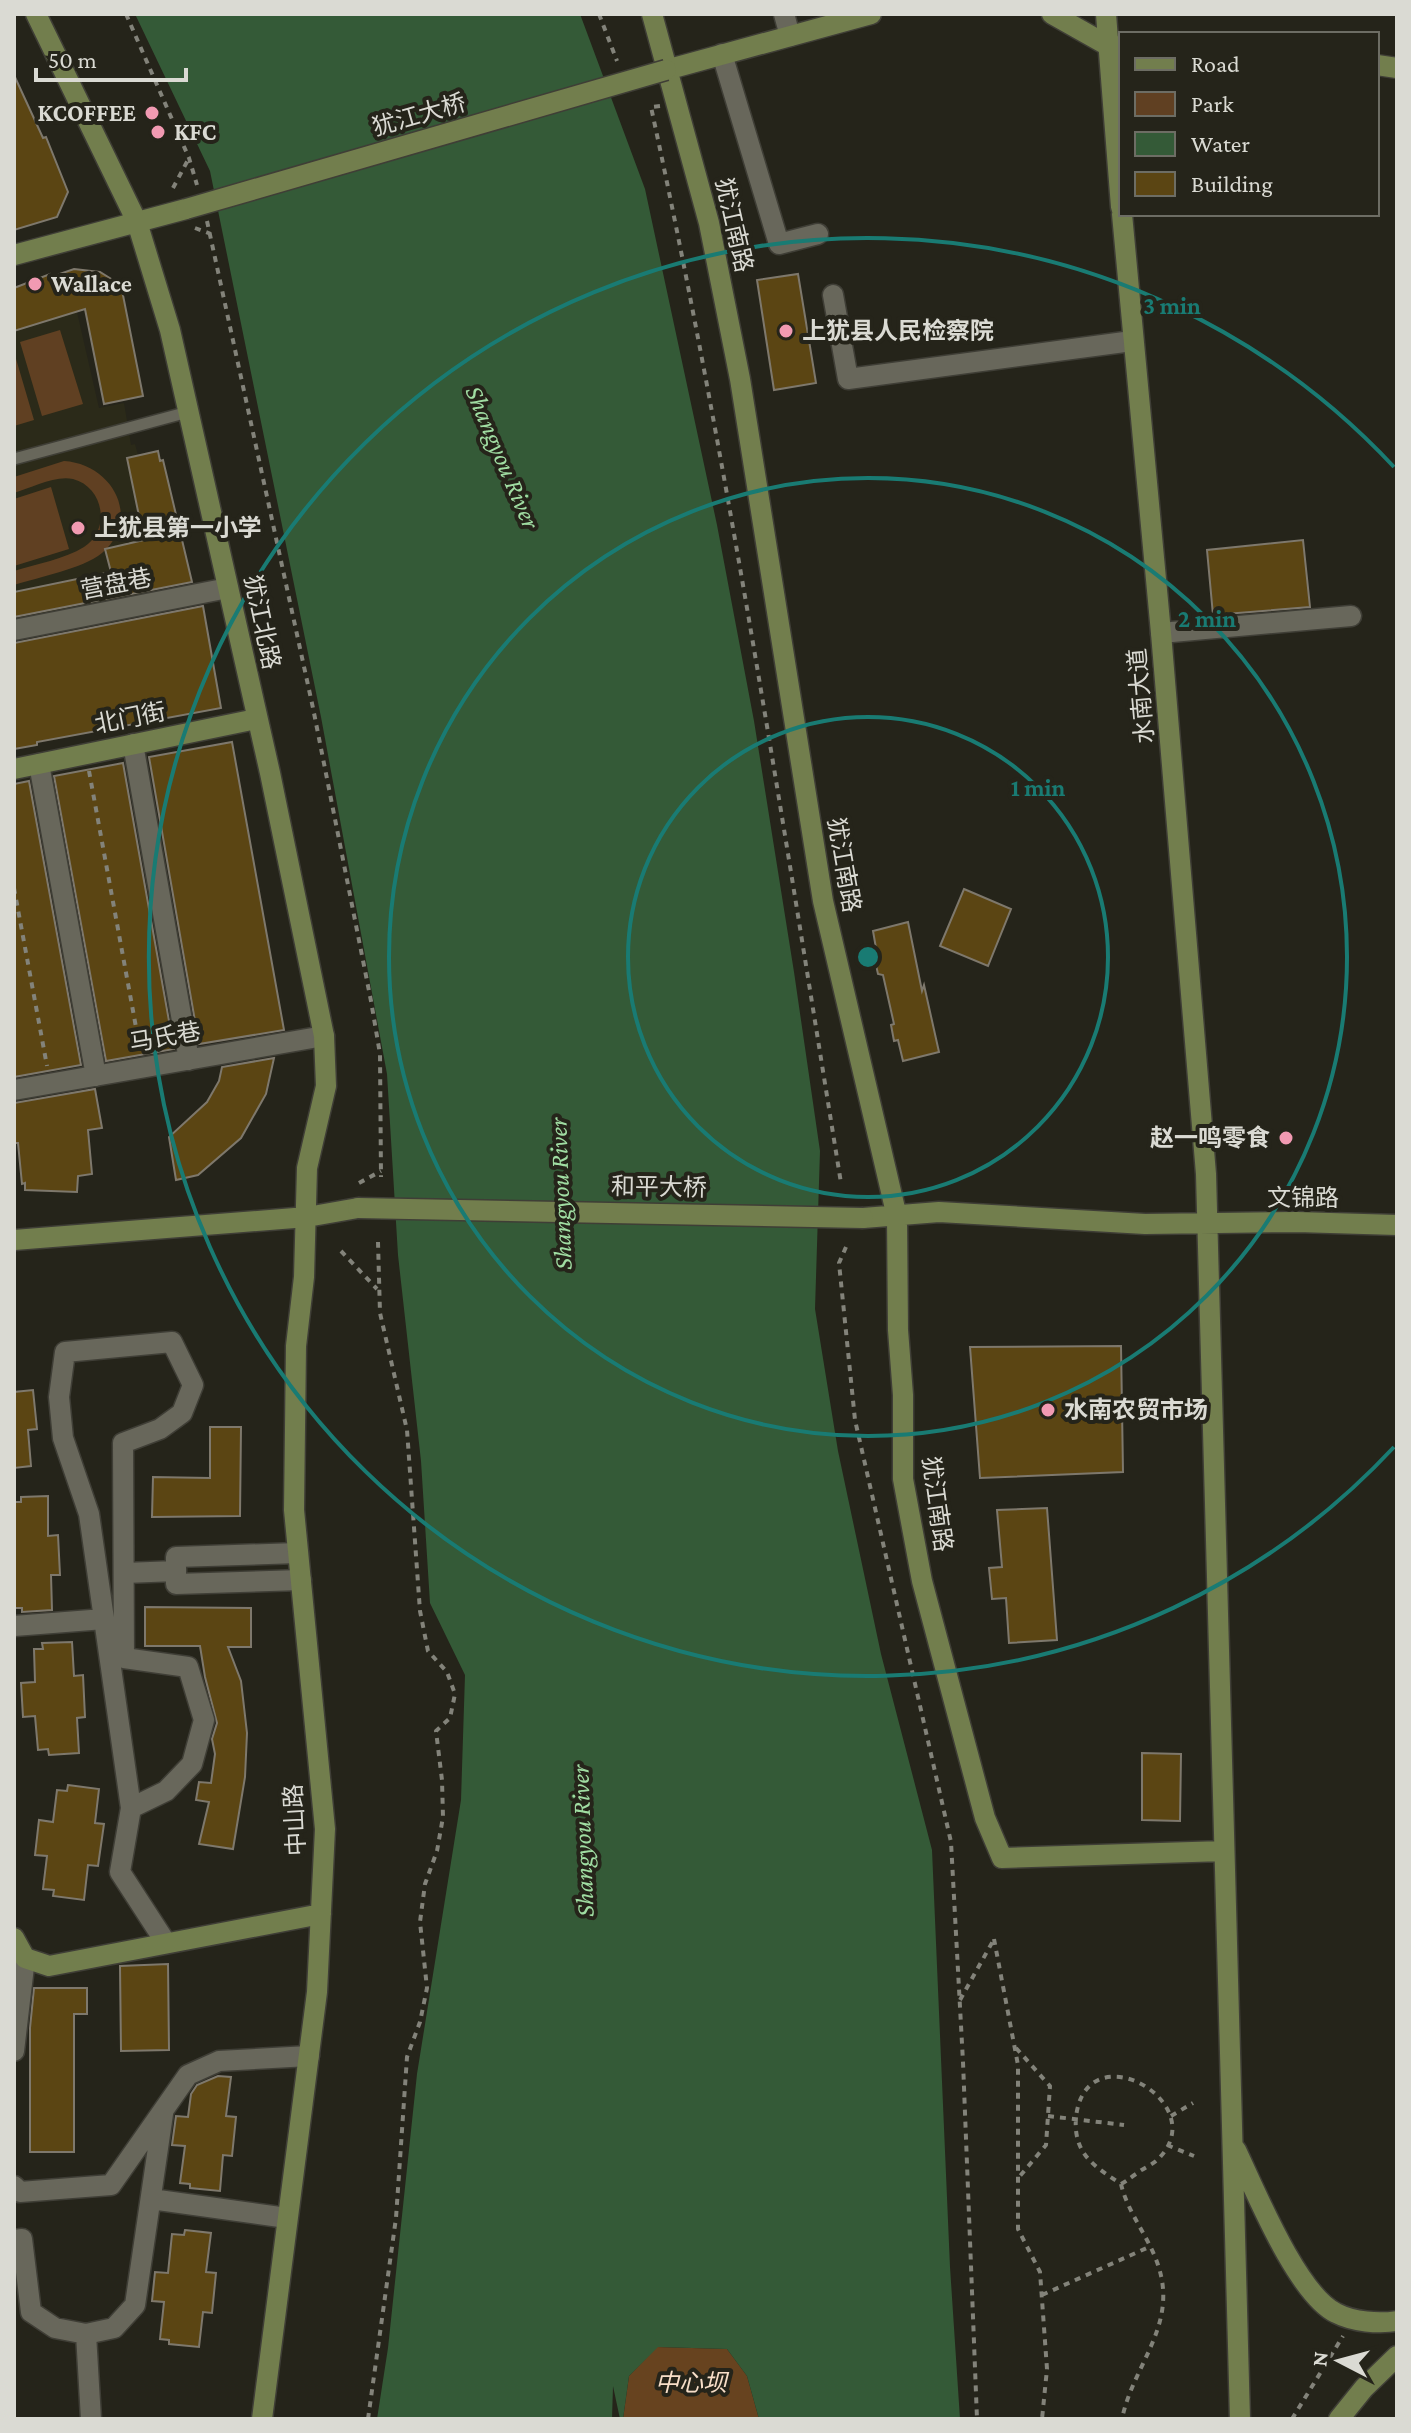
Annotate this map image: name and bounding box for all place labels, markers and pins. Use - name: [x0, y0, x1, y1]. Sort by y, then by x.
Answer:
- place label: KCOFFEE: [38, 99, 136, 126]
- marker: KCOFFEE: [143, 104, 161, 122]
- place label: KFC: [174, 118, 217, 145]
- marker: KFC: [149, 123, 167, 141]
- place label: Wallace: [50, 270, 132, 297]
- marker: Wallace: [26, 275, 44, 293]
- place label: 上犹县人民检察院: [802, 317, 994, 344]
- marker: 上犹县人民检察院: [777, 322, 795, 340]
- place label: 上犹县第一小学: [94, 514, 262, 541]
- marker: 上犹县第一小学: [69, 519, 87, 537]
- centre of rings: [854, 943, 882, 971]
- place label: 赵一鸣零食: [1150, 1124, 1270, 1151]
- marker: 赵一鸣零食: [1277, 1129, 1295, 1147]
- place label: 水南农贸市场: [1064, 1396, 1208, 1423]
- marker: 水南农贸市场: [1039, 1401, 1057, 1419]

